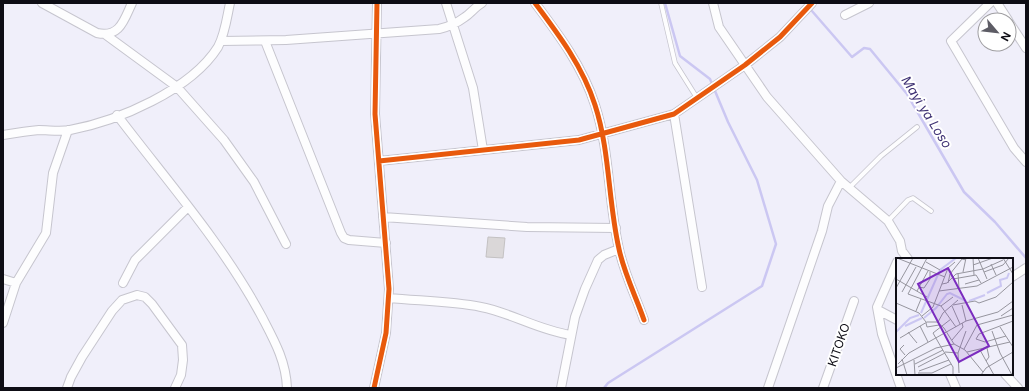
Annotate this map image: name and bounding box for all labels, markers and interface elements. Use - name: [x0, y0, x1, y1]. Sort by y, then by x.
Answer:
- north arrow: [977, 12, 1017, 52]
- text: N: [998, 30, 1014, 44]
- water label: Mayi ya Loso: [898, 73, 956, 151]
- inset map: [896, 258, 1013, 375]
- street label: KITOKO: [824, 321, 853, 368]

